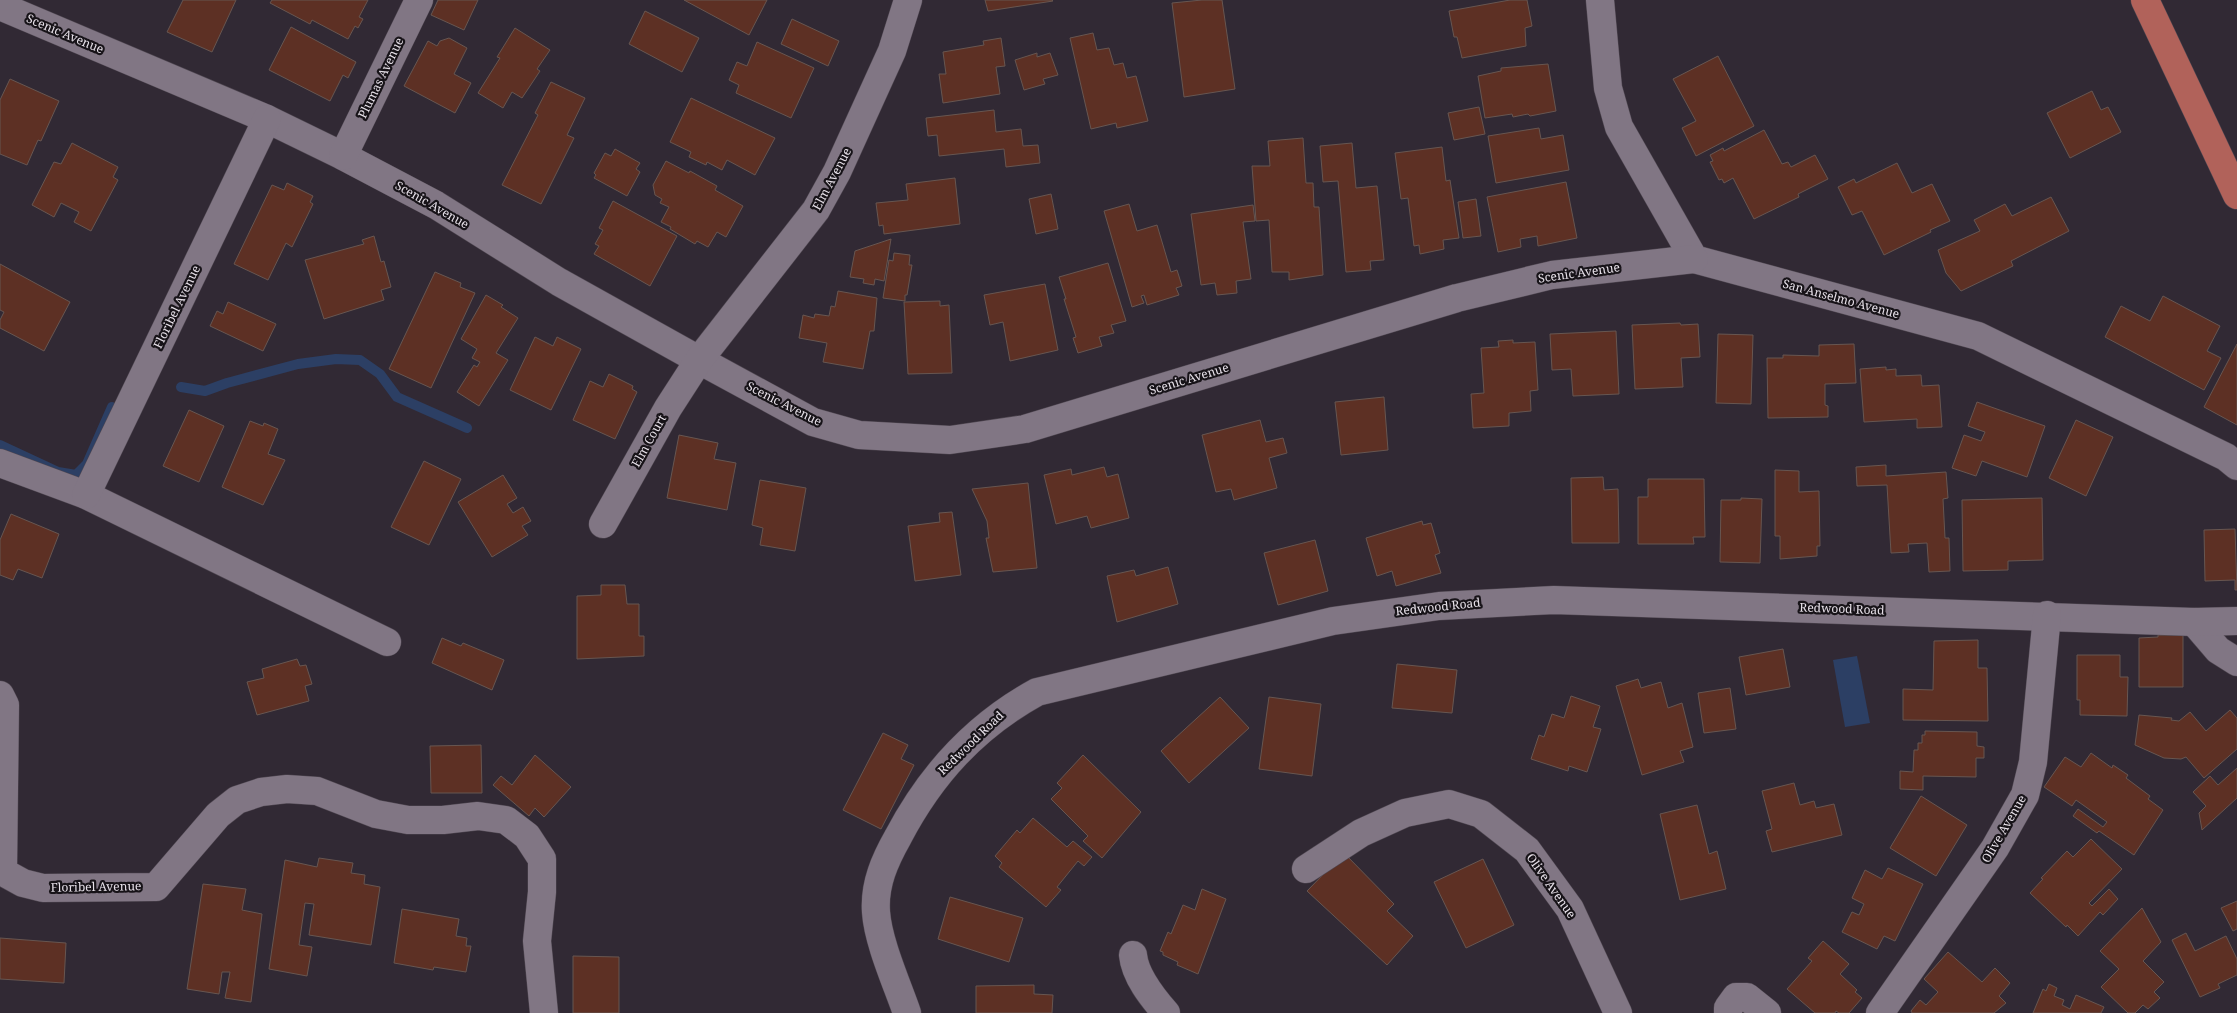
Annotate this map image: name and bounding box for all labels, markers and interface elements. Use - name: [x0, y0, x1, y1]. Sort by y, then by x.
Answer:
- street label: Scenic Avenue: [24, 10, 106, 57]
- street label: Plumas Avenue: [354, 34, 408, 121]
- street label: Elm Avenue: [808, 145, 855, 213]
- street label: Scenic Avenue: [392, 177, 472, 233]
- street label: Scenic Avenue: [1537, 258, 1621, 287]
- street label: Floribel Avenue: [149, 262, 204, 351]
- street label: San Anselmo Avenue: [1781, 275, 1901, 322]
- street label: Scenic Avenue: [1147, 358, 1231, 399]
- street label: Scenic Avenue: [744, 377, 825, 430]
- street label: Elm Court: [627, 412, 670, 470]
- street label: Redwood Road: [1395, 594, 1482, 619]
- street label: Redwood Road: [1799, 599, 1886, 619]
- street label: Redwood Road: [934, 706, 1008, 778]
- street label: Olive Avenue: [1977, 792, 2030, 866]
- street label: Olive Avenue: [1523, 850, 1580, 922]
- street label: Floribel Avenue: [50, 877, 141, 896]

